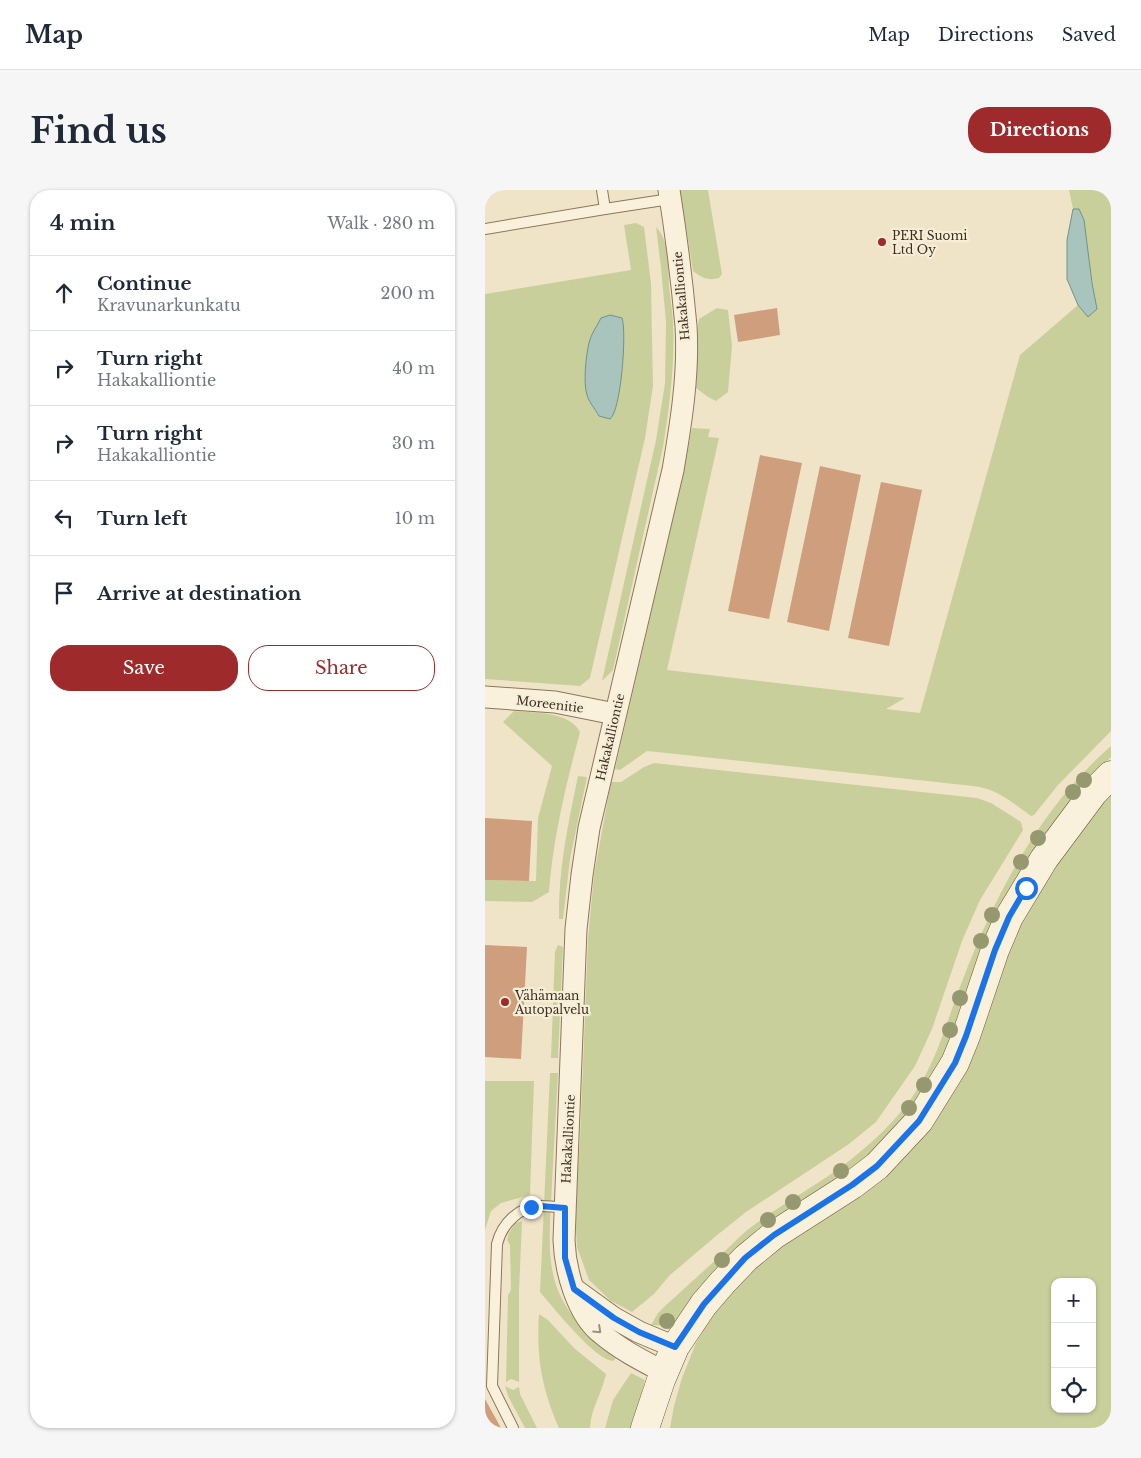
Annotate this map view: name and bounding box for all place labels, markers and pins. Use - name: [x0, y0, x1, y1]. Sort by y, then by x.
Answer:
- place label: PERI Suomi Ltd Oy: [892, 228, 967, 257]
- marker: PERI Suomi Ltd Oy: [876, 236, 888, 248]
- place label: Vähämaan Autopalvelu: [514, 988, 589, 1017]
- marker: Vähämaan Autopalvelu: [499, 996, 511, 1008]

